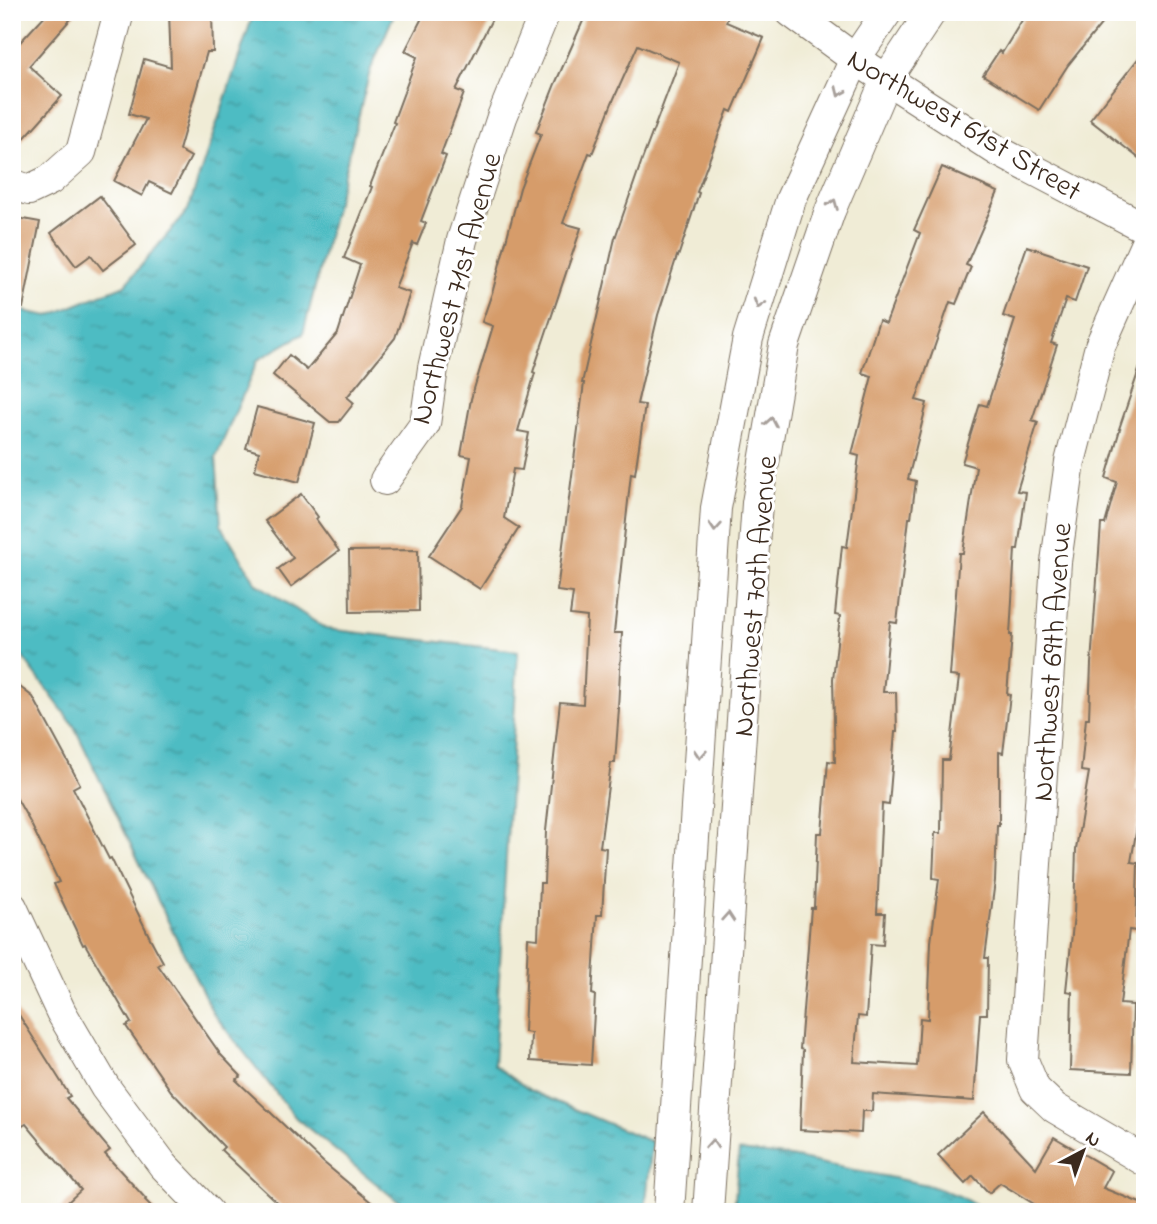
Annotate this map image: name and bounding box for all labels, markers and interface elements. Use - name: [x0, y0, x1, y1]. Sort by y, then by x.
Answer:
- street label: Northwest 61st Street: [838, 39, 1089, 214]
- one-way arrow: [834, 85, 848, 97]
- street label: Northwest 71st Avenue: [400, 147, 516, 430]
- one-way arrow: [825, 199, 839, 211]
- one-way arrow: [752, 298, 767, 310]
- one-way arrow: [763, 416, 778, 428]
- street label: Northwest 70th Avenue: [723, 453, 791, 739]
- one-way arrow: [708, 521, 723, 532]
- street label: Northwest 69th Avenue: [1022, 521, 1086, 803]
- one-way arrow: [692, 748, 707, 759]
- one-way arrow: [720, 911, 735, 922]
- north arrow: [1048, 1116, 1118, 1186]
- text: N: [1079, 1126, 1106, 1155]
- one-way arrow: [705, 1138, 720, 1149]

